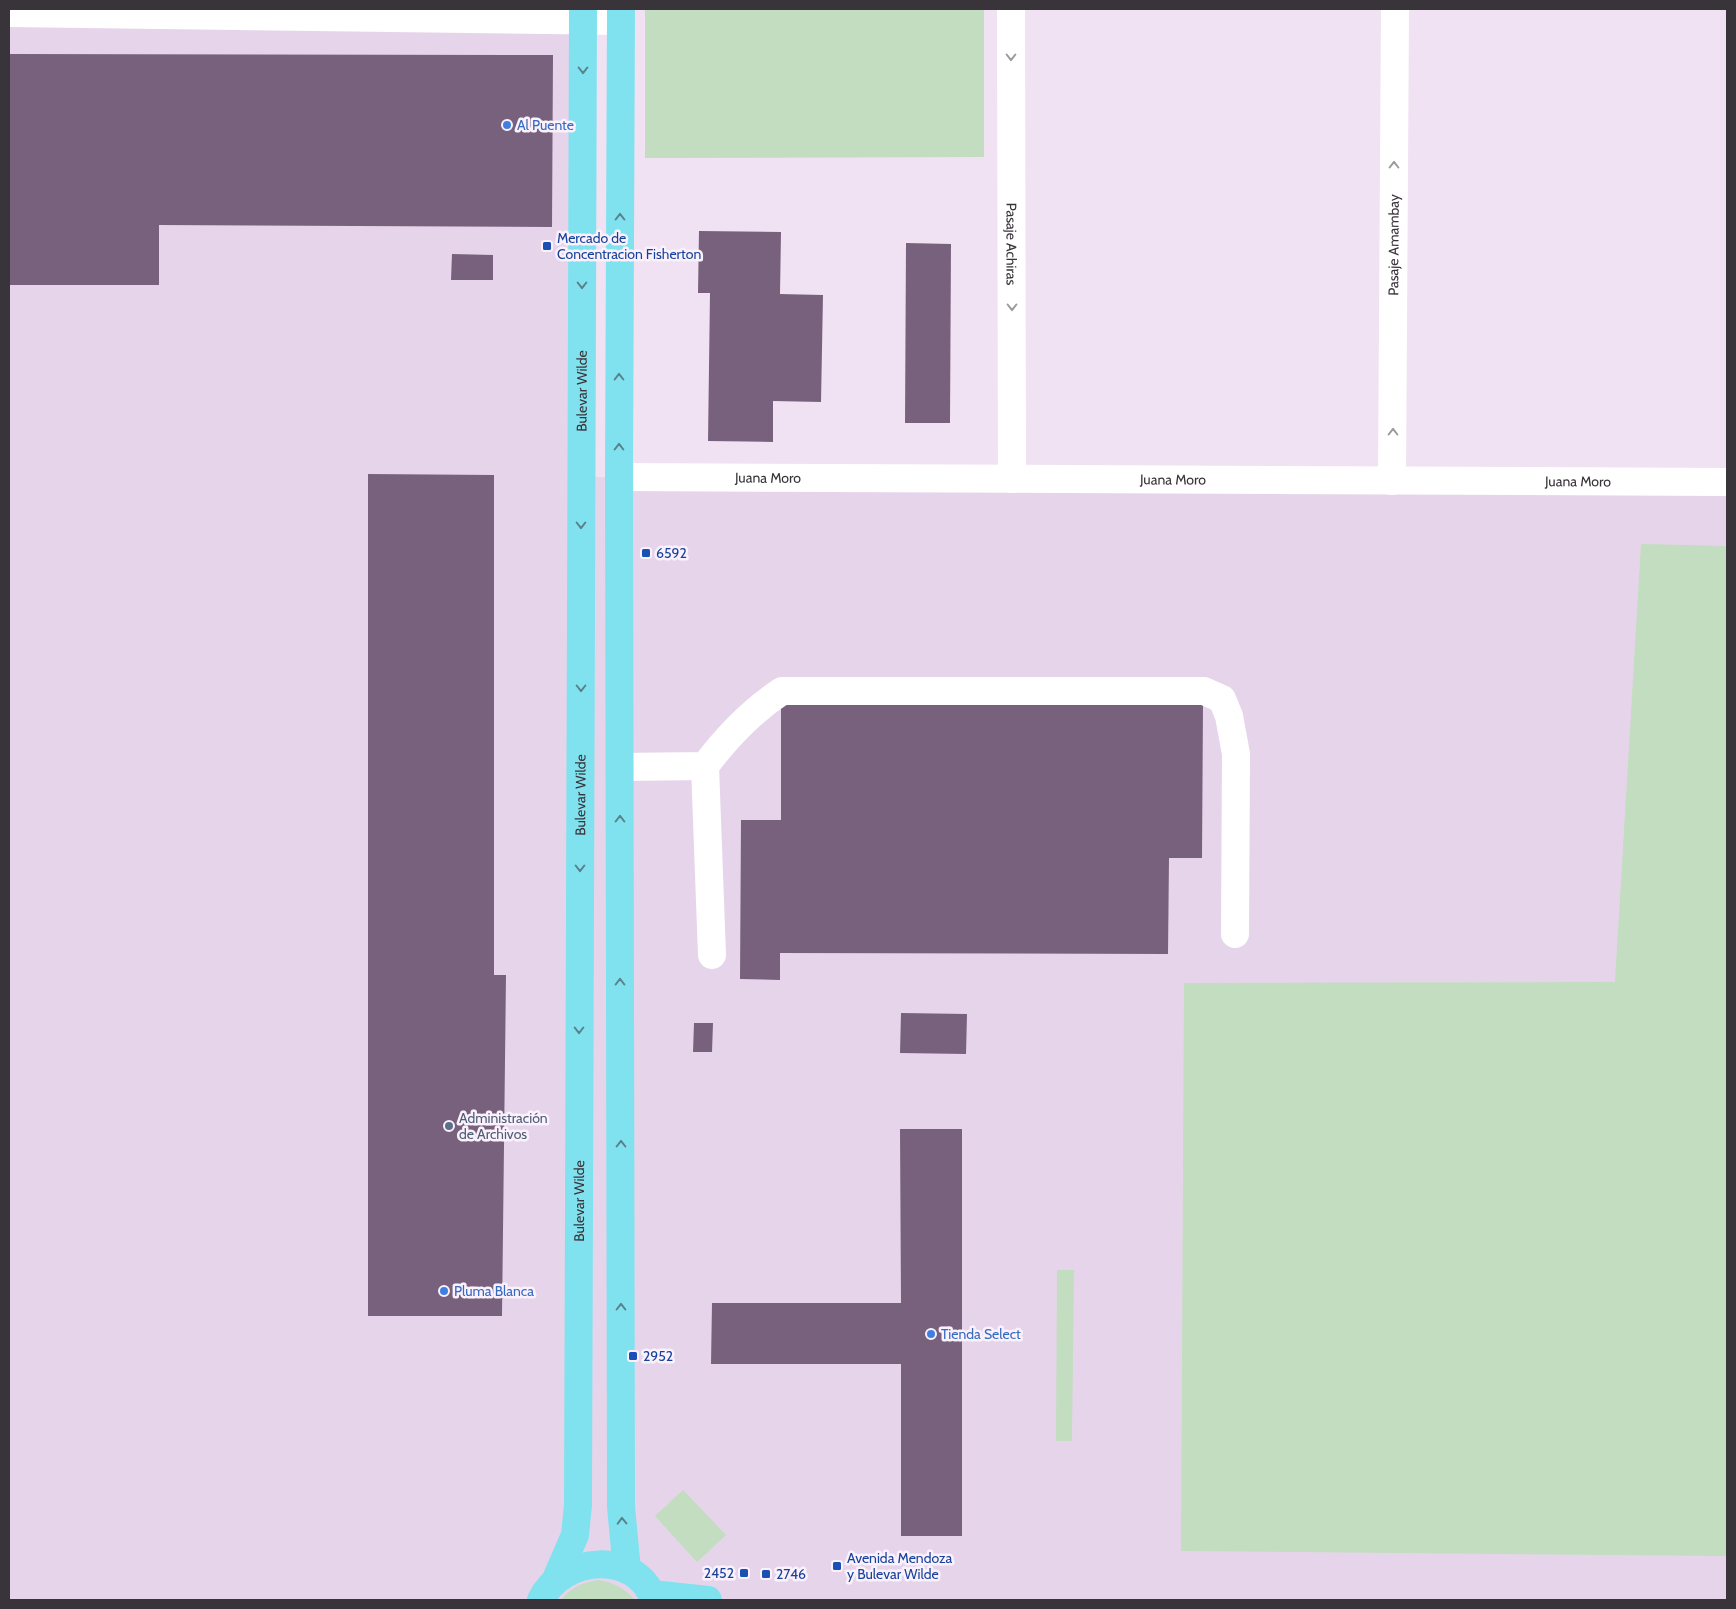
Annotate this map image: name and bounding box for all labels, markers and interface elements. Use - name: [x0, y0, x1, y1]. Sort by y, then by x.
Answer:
- one-way arrow: [1006, 54, 1016, 62]
- one-way arrow: [578, 66, 588, 74]
- place label: Al Puente: [517, 116, 574, 134]
- marker: Al Puente: [501, 119, 513, 131]
- one-way arrow: [1389, 160, 1399, 168]
- street label: Pasaje Amambay: [1384, 194, 1403, 296]
- street label: Pasaje Achiras: [1002, 203, 1021, 286]
- one-way arrow: [615, 213, 625, 221]
- place label: Mercado de Concentracion Fisherton: [557, 229, 701, 263]
- marker: Mercado de Concentracion Fisherton: [541, 240, 553, 252]
- one-way arrow: [577, 281, 587, 289]
- one-way arrow: [1007, 304, 1017, 312]
- street label: Bulevar Wilde: [573, 350, 591, 432]
- one-way arrow: [614, 373, 624, 380]
- one-way arrow: [1388, 428, 1398, 436]
- one-way arrow: [614, 443, 624, 451]
- street label: Juana Moro: [734, 469, 801, 487]
- street label: Juana Moro: [1139, 470, 1206, 489]
- street label: Juana Moro: [1544, 472, 1611, 490]
- one-way arrow: [576, 522, 586, 530]
- place label: 6592: [656, 544, 687, 562]
- marker: 6592: [640, 547, 652, 559]
- one-way arrow: [576, 684, 586, 692]
- street label: Bulevar Wilde: [571, 754, 590, 836]
- one-way arrow: [615, 815, 625, 823]
- one-way arrow: [575, 864, 585, 872]
- one-way arrow: [615, 978, 625, 986]
- one-way arrow: [574, 1027, 584, 1035]
- place label: Administración de Archivos: [459, 1109, 548, 1143]
- marker: Administración de Archivos: [443, 1120, 455, 1132]
- one-way arrow: [615, 1140, 626, 1148]
- street label: Bulevar Wilde: [570, 1160, 588, 1242]
- place label: Pluma Blanca: [454, 1282, 534, 1300]
- marker: Pluma Blanca: [438, 1285, 450, 1297]
- one-way arrow: [616, 1303, 626, 1310]
- place label: Tienda Select: [941, 1325, 1021, 1343]
- marker: Tienda Select: [925, 1328, 937, 1340]
- place label: 2952: [643, 1347, 673, 1365]
- marker: 2952: [627, 1350, 639, 1362]
- one-way arrow: [617, 1517, 627, 1525]
- place label: Avenida Mendoza y Bulevar Wilde: [847, 1549, 953, 1583]
- marker: Avenida Mendoza y Bulevar Wilde: [831, 1560, 843, 1572]
- place label: 2452: [704, 1564, 734, 1582]
- place label: 2746: [776, 1565, 806, 1583]
- marker: 2452: [738, 1567, 750, 1579]
- marker: 2746: [760, 1568, 772, 1580]

